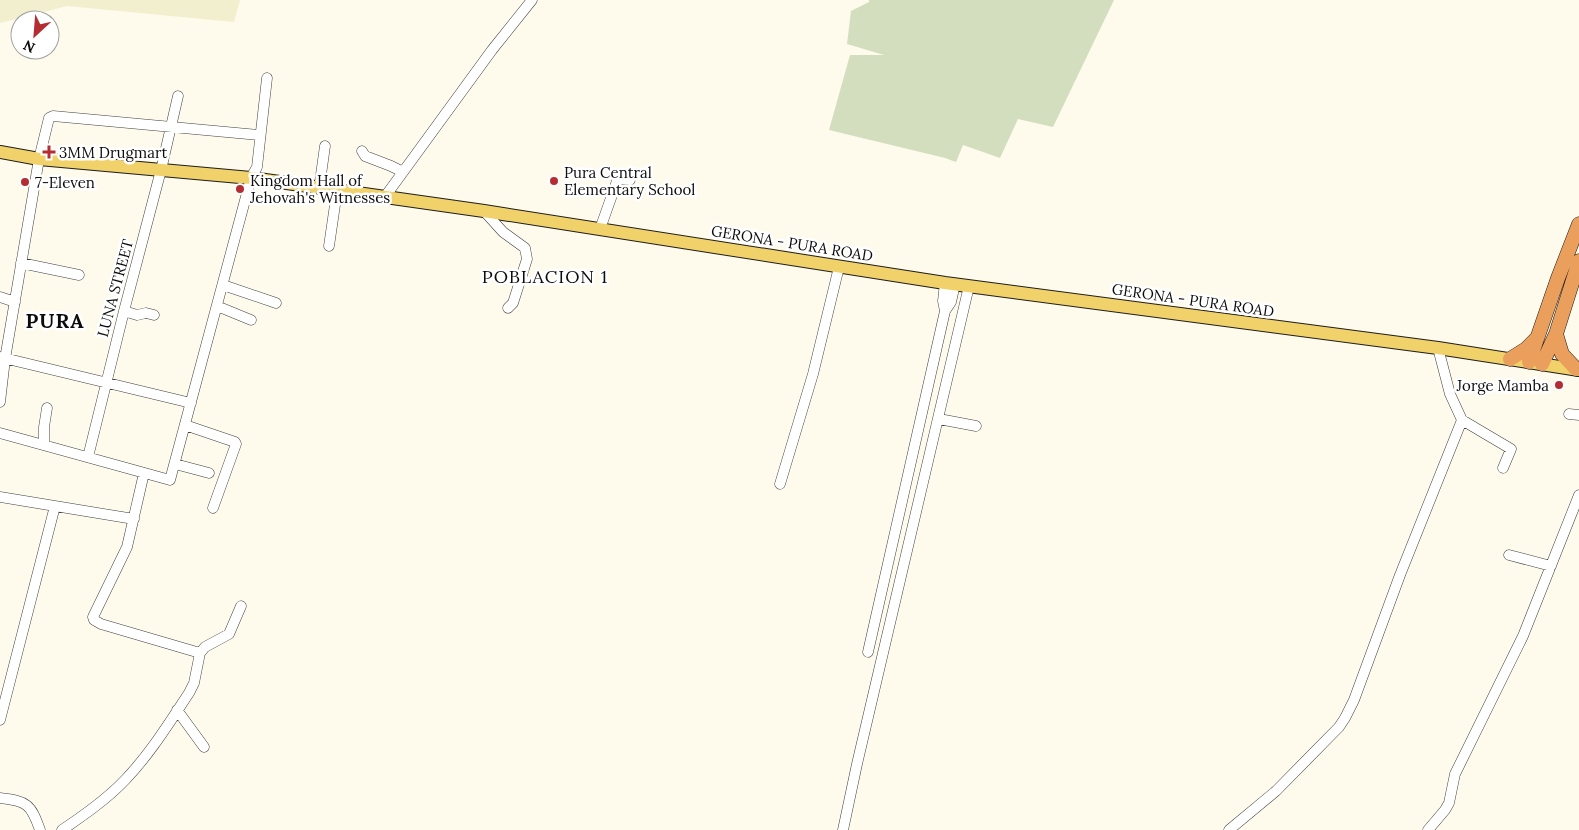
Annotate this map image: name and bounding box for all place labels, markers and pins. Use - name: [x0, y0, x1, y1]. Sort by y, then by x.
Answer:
- place label: 3MM Drugmart: [59, 143, 168, 162]
- marker: 3MM Drugmart: [43, 146, 55, 158]
- place label: Pura Central Elementary School: [564, 163, 695, 199]
- place label: Kingdom Hall of Jehovah's Witnesses: [249, 171, 390, 207]
- place label: 7-Eleven: [35, 173, 95, 192]
- marker: Pura Central Elementary School: [548, 175, 560, 187]
- marker: 7-Eleven: [19, 176, 31, 188]
- marker: Kingdom Hall of Jehovah's Witnesses: [234, 183, 246, 195]
- place label: Jorge Mamba: [1456, 376, 1549, 395]
- marker: Jorge Mamba: [1553, 379, 1565, 391]

